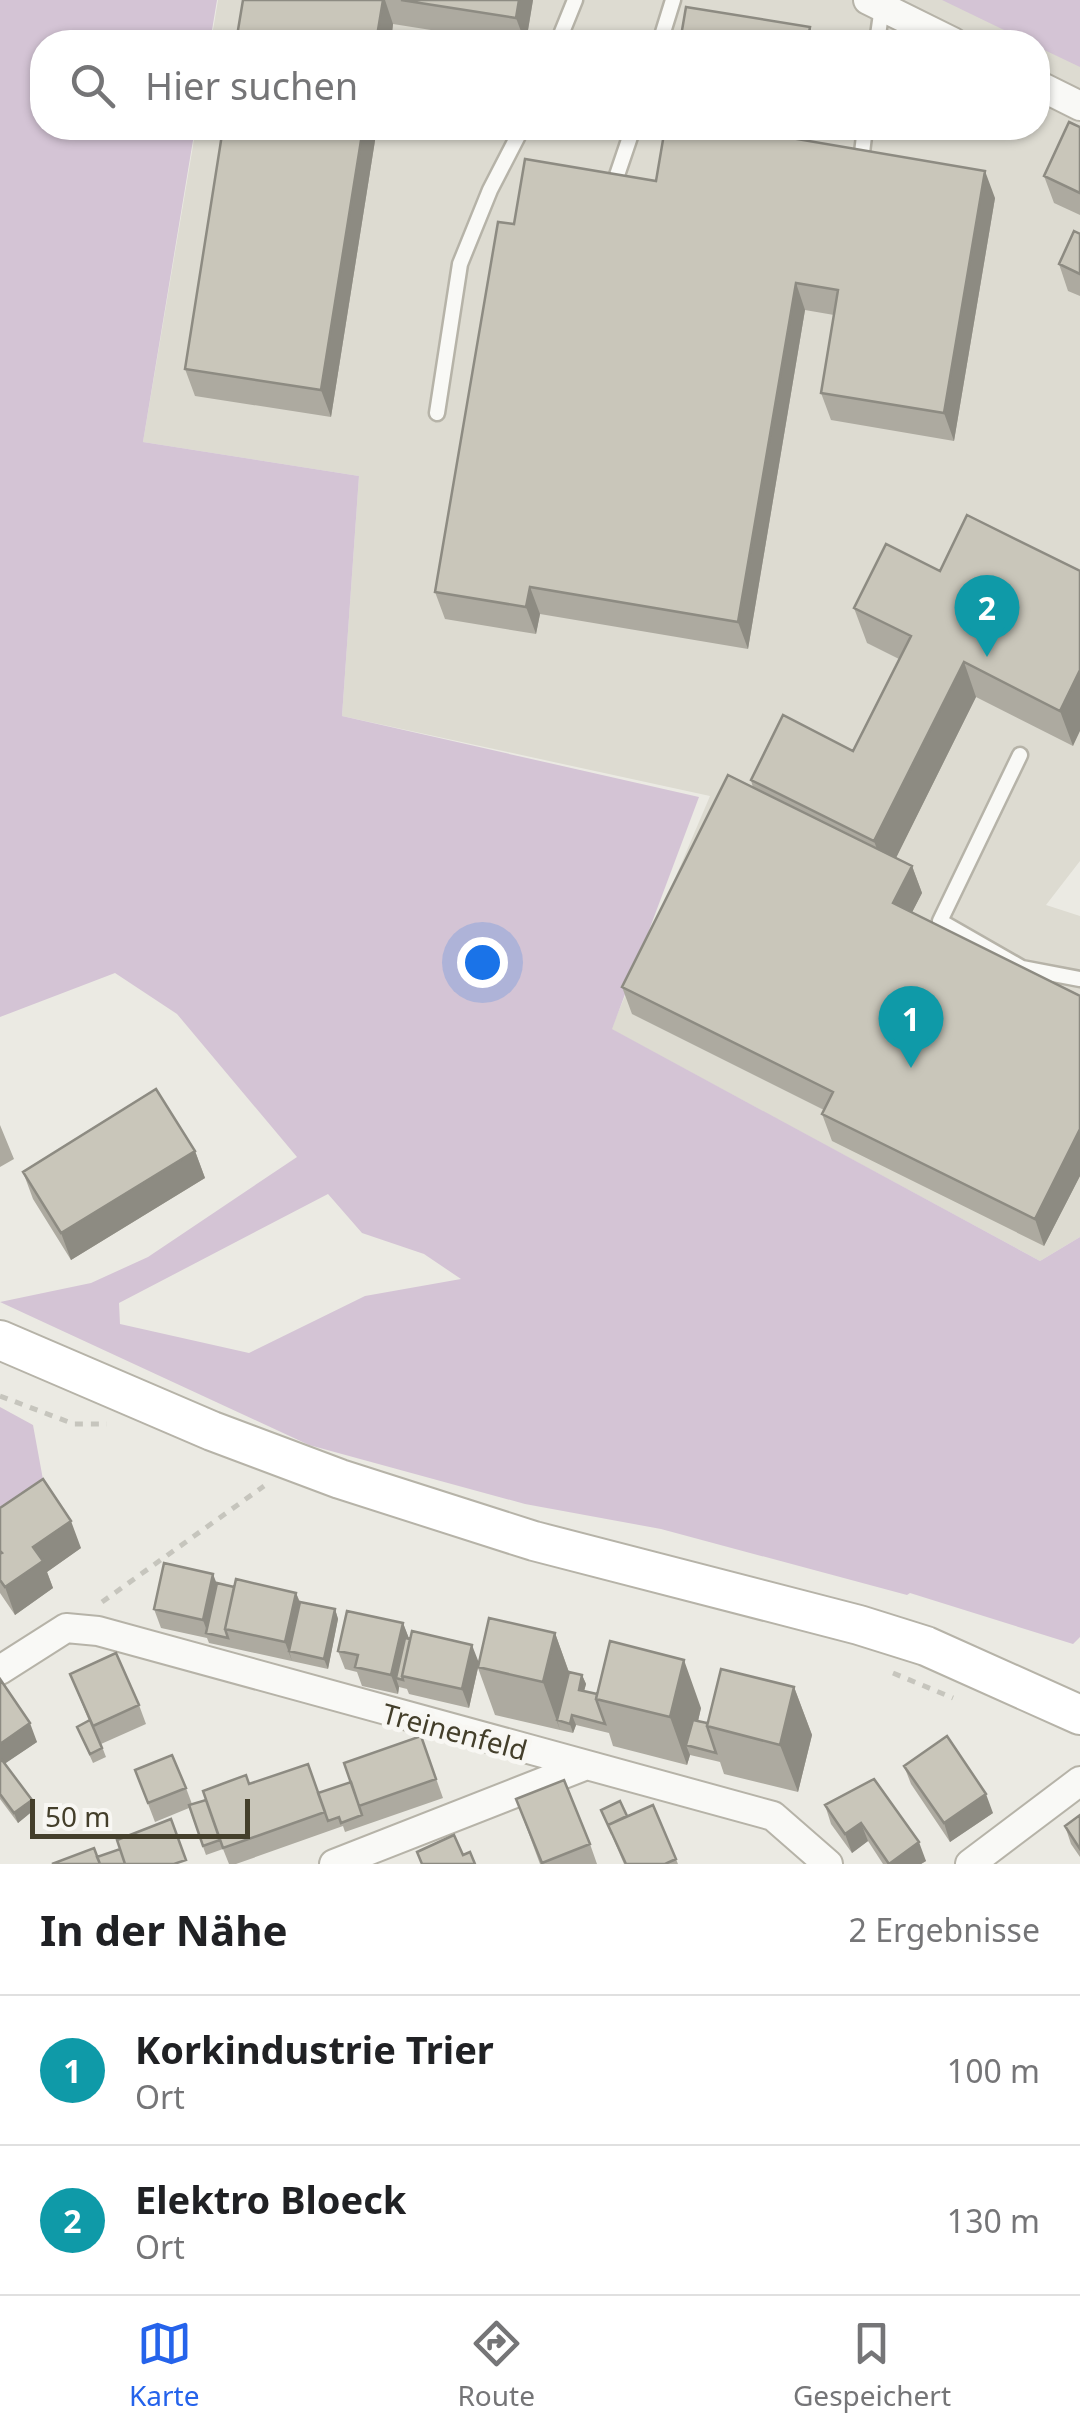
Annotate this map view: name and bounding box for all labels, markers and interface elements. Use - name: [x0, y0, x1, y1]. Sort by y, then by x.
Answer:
- search box: [30, 30, 1050, 140]
- icon: search: [65, 58, 120, 113]
- text: Hier suchen: [145, 59, 358, 111]
- pin: 2: [954, 574, 1020, 657]
- your location: [457, 937, 508, 988]
- pin: 1: [878, 986, 944, 1068]
- street label: Treinenfeld: [378, 1693, 532, 1769]
- scale bar: [30, 1794, 250, 1838]
- text: 50 m: [45, 1797, 111, 1835]
- text: In der Nähe: [40, 1901, 288, 1958]
- text: 2 Ergebnisse: [849, 1908, 1040, 1951]
- text: Korkindustrie Trier: [135, 2023, 494, 2075]
- text: 1: [63, 2049, 82, 2092]
- text: 100 m: [947, 2049, 1040, 2092]
- text: Ort: [135, 2075, 185, 2118]
- text: Elektro Bloeck: [135, 2173, 406, 2225]
- text: 2: [63, 2199, 82, 2242]
- text: 130 m: [947, 2199, 1040, 2242]
- text: Ort: [135, 2225, 185, 2268]
- tab: Karte: [129, 2316, 199, 2414]
- tab: Route: [457, 2316, 535, 2414]
- tab: Gespeichert: [793, 2316, 951, 2414]

